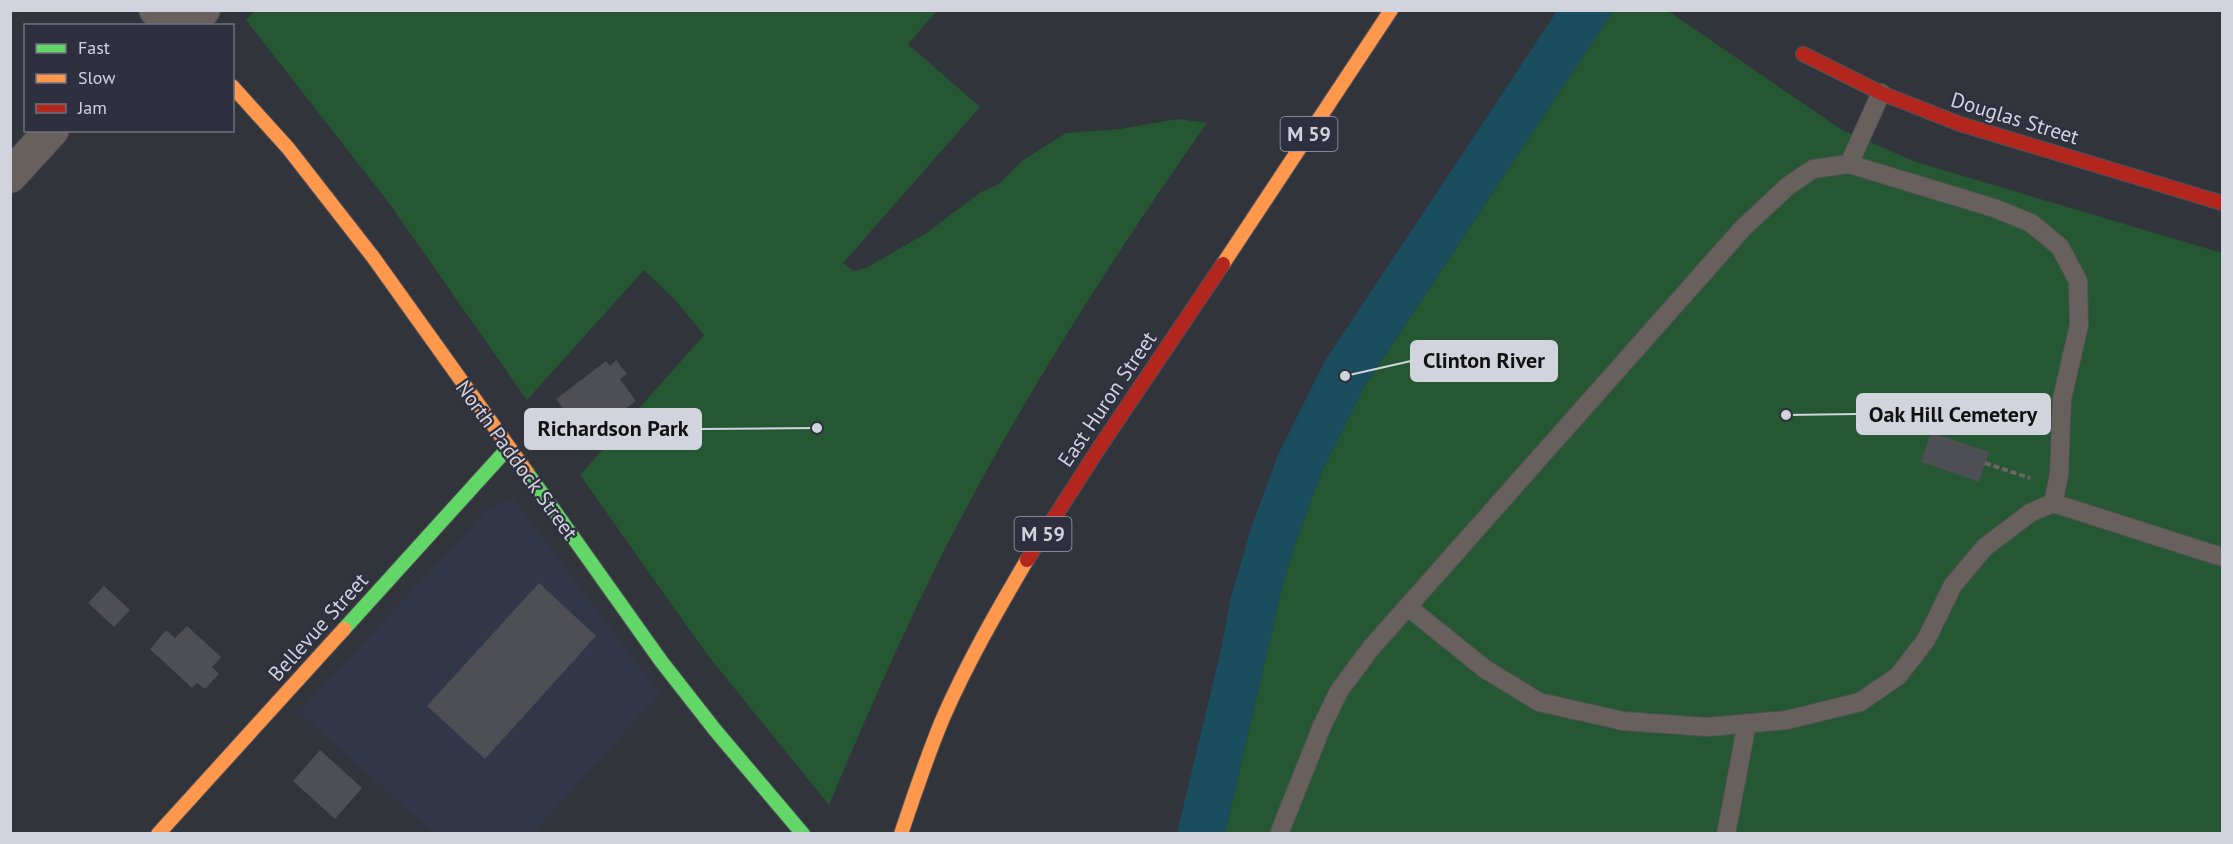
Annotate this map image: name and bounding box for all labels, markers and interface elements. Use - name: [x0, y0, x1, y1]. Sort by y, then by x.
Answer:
- legend: [24, 24, 234, 132]
- text: Fast: [78, 36, 110, 59]
- text: Slow: [78, 66, 116, 89]
- street label: Douglas Street: [1948, 86, 2082, 150]
- text: Jam: [77, 96, 107, 119]
- road number: M 59: [1280, 117, 1338, 151]
- street label: East Huron Street: [1052, 326, 1162, 472]
- callout: Clinton River: [1411, 341, 1557, 381]
- text: Clinton River: [1423, 346, 1545, 374]
- street label: North Paddock Street: [450, 375, 584, 545]
- callout: Oak Hill Cemetery: [1857, 394, 2050, 434]
- text: Oak Hill Cemetery: [1869, 400, 2038, 428]
- callout: Richardson Park: [525, 409, 701, 449]
- text: Richardson Park: [537, 414, 689, 442]
- road number: M 59: [1014, 517, 1072, 551]
- street label: Bellevue Street: [262, 567, 374, 687]

